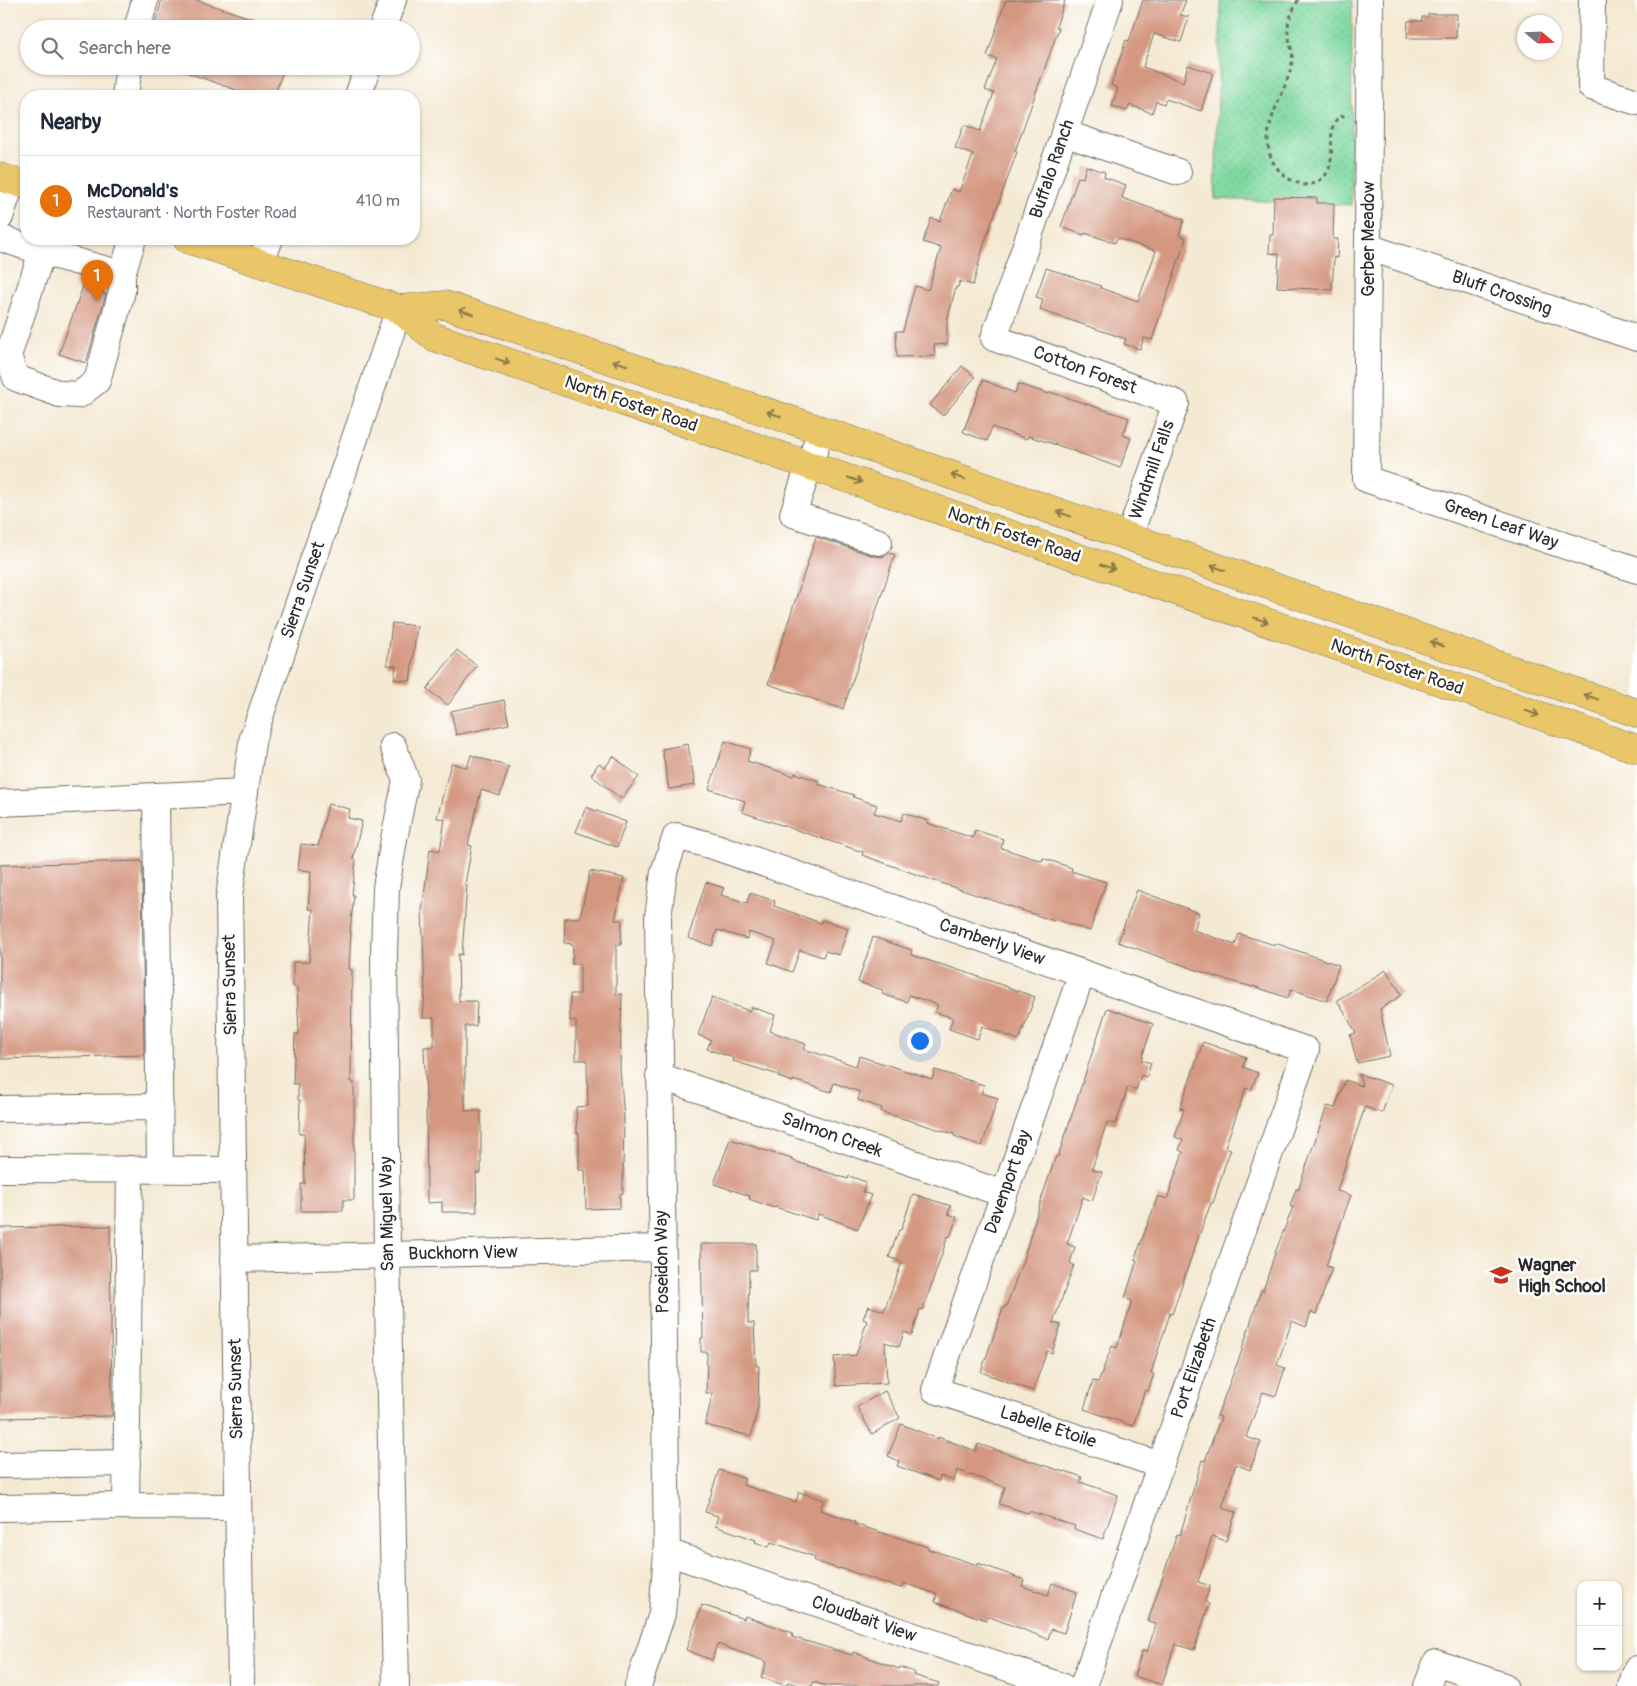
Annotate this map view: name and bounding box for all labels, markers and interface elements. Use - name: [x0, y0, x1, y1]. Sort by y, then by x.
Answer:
- north arrow: [1517, 15, 1562, 60]
- search box: [20, 20, 420, 75]
- icon: search: [38, 34, 66, 62]
- text: Search here: [78, 36, 171, 60]
- text: Nearby: [40, 109, 101, 136]
- street label: Buffalo Ranch: [1024, 116, 1080, 222]
- text: McDonald's: [87, 179, 178, 203]
- street label: Gerber Meadow: [1357, 181, 1380, 297]
- text: 1: [53, 191, 59, 211]
- text: 410 m: [356, 191, 400, 211]
- text: Restaurant · North Foster Road: [87, 203, 297, 223]
- pin: 1: [81, 260, 113, 301]
- street label: Bluff Crossing: [1449, 265, 1555, 321]
- one-way arrow: [459, 307, 474, 316]
- street label: Cotton Forest: [1030, 341, 1141, 400]
- one-way arrow: [495, 357, 511, 366]
- one-way arrow: [613, 358, 629, 367]
- street label: North Foster Road: [561, 370, 701, 438]
- one-way arrow: [767, 409, 783, 419]
- street label: Windmill Falls: [1124, 417, 1180, 523]
- one-way arrow: [950, 472, 966, 482]
- one-way arrow: [846, 476, 862, 485]
- street label: Green Leaf Way: [1441, 494, 1562, 554]
- street label: North Foster Road: [944, 501, 1084, 569]
- one-way arrow: [1057, 509, 1072, 518]
- street label: Sierra Sunset: [276, 538, 331, 642]
- one-way arrow: [1210, 562, 1226, 572]
- one-way arrow: [1099, 563, 1115, 572]
- one-way arrow: [1253, 616, 1269, 625]
- street label: North Foster Road: [1327, 633, 1467, 701]
- one-way arrow: [1430, 639, 1446, 648]
- one-way arrow: [1584, 692, 1599, 701]
- one-way arrow: [1523, 709, 1539, 718]
- street label: Camberly View: [936, 913, 1048, 971]
- street label: Sierra Sunset: [218, 933, 242, 1036]
- your location: [907, 1028, 933, 1054]
- street label: Salmon Creek: [779, 1107, 886, 1163]
- street label: Davenport Bay: [979, 1127, 1037, 1237]
- street label: San Miguel Way: [374, 1156, 400, 1272]
- street label: Poseidon Way: [650, 1210, 674, 1314]
- street label: Buckhorn View: [408, 1241, 518, 1265]
- place label: Wagner High School: [1518, 1254, 1606, 1298]
- school or university icon: Wagner High School: [1488, 1262, 1514, 1288]
- street label: Port Elizabeth: [1166, 1315, 1222, 1421]
- street label: Sierra Sunset: [224, 1337, 248, 1440]
- street label: Labelle Etoile: [997, 1401, 1099, 1453]
- map controls: [1577, 1581, 1622, 1671]
- button: +: [1577, 1581, 1622, 1626]
- street label: Cloudbait View: [808, 1590, 920, 1648]
- button: −: [1577, 1626, 1622, 1671]

